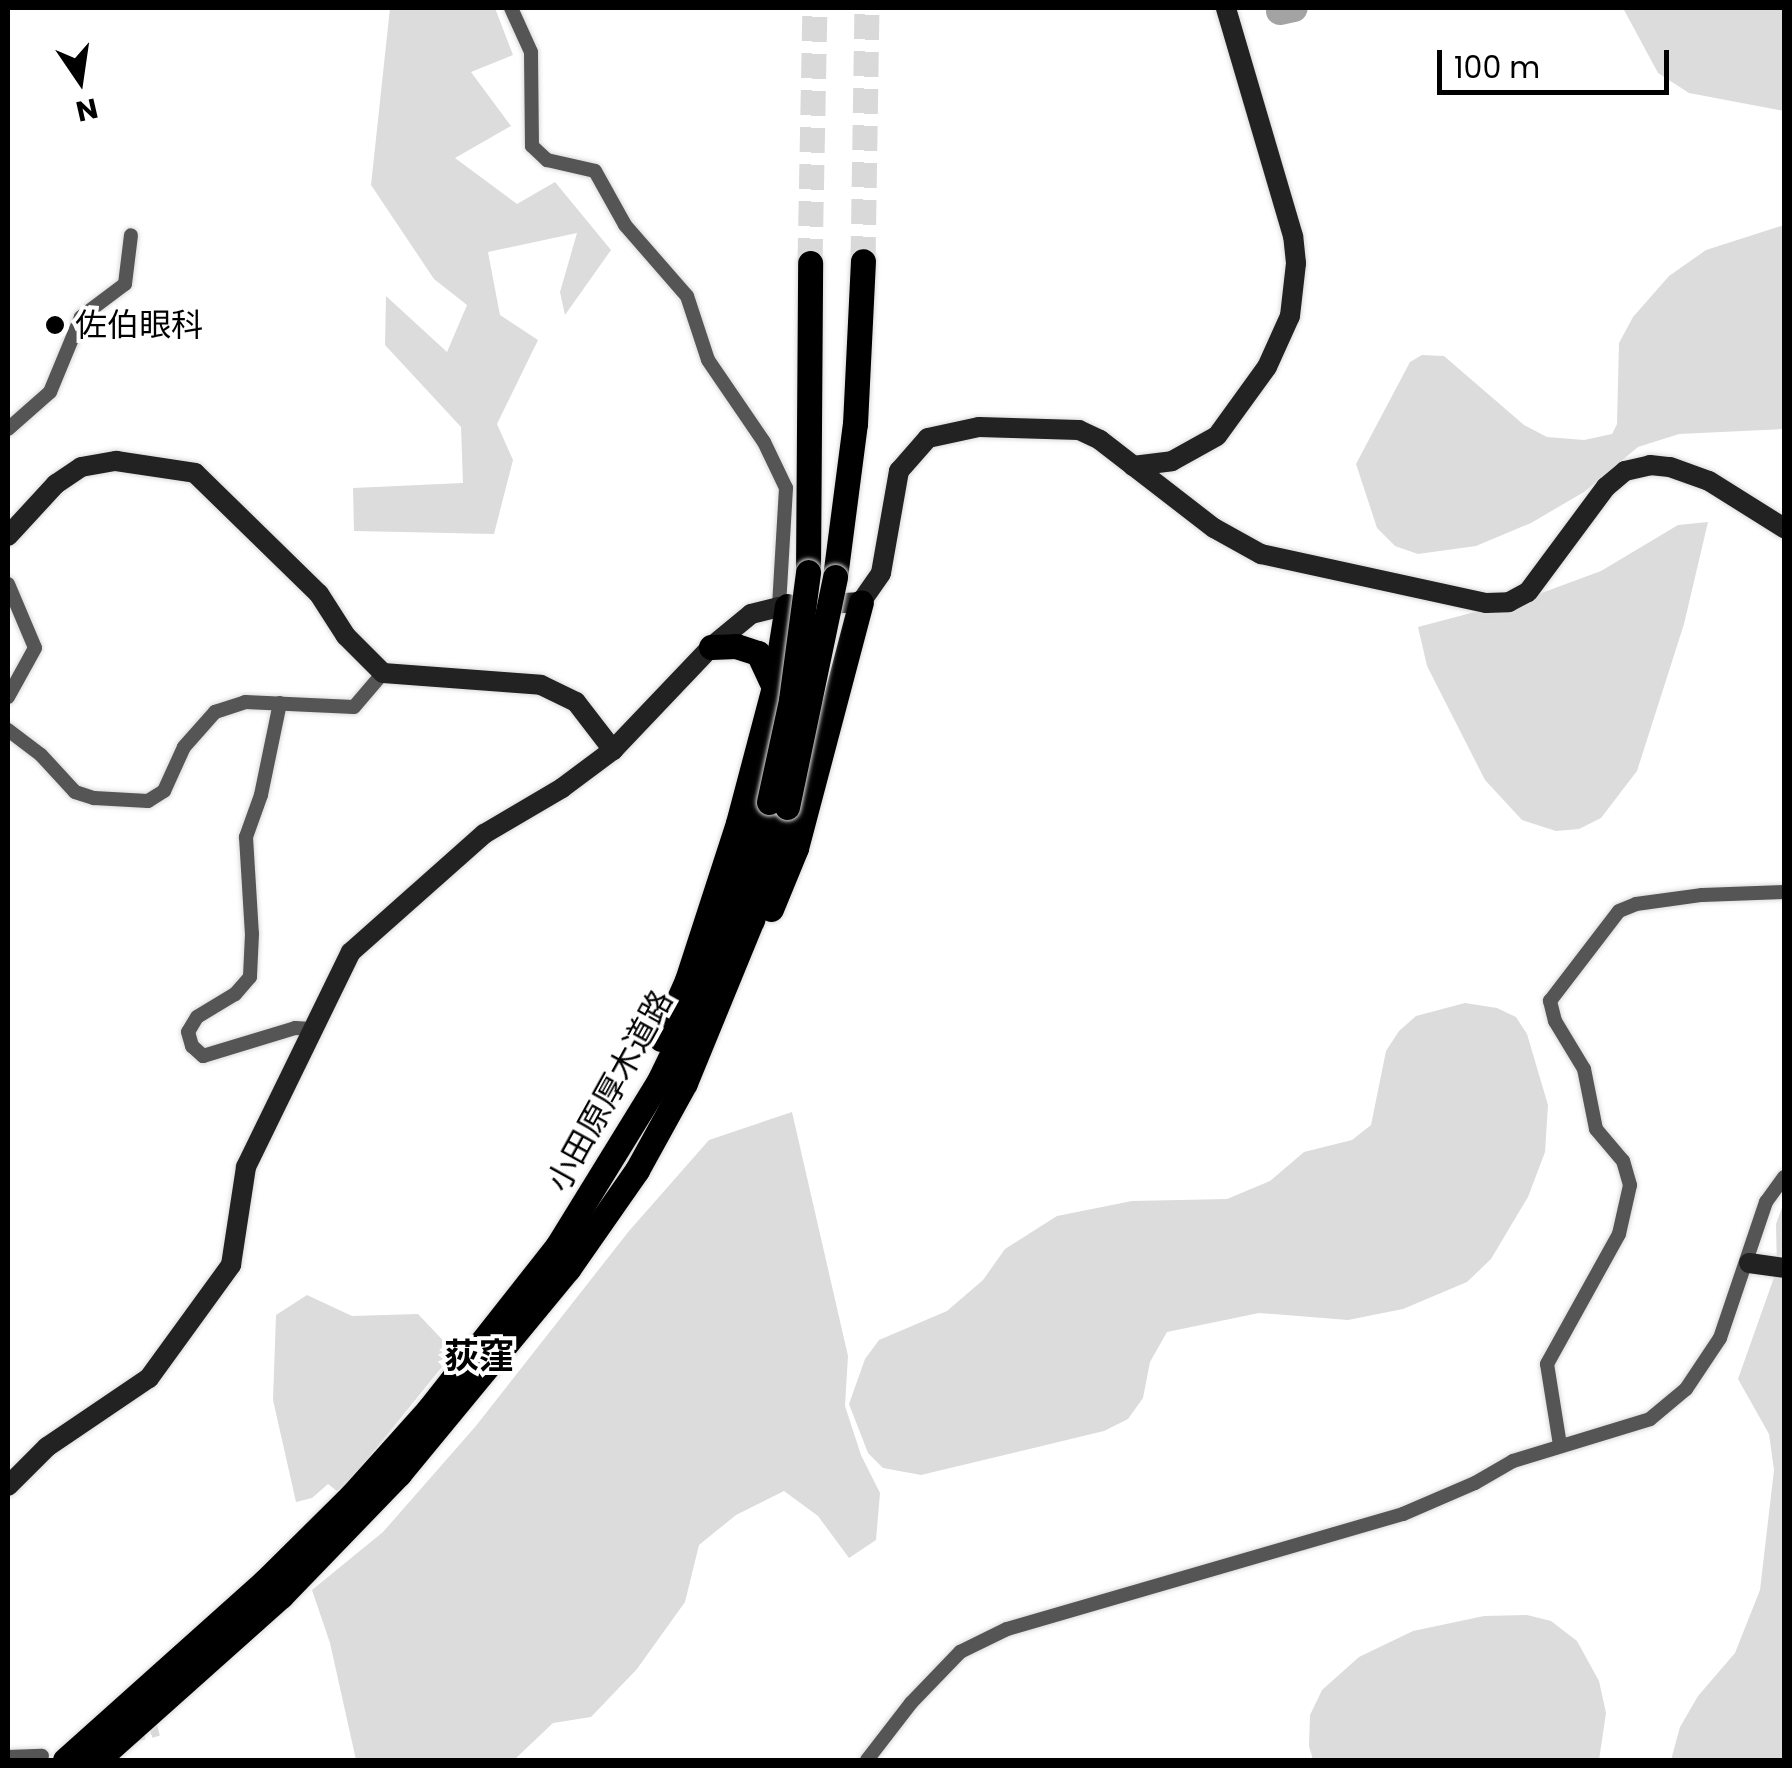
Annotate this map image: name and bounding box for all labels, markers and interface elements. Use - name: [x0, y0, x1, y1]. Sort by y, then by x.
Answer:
- north arrow: [30, 30, 130, 130]
- scale bar: [1442, 30, 1674, 92]
- text: 100 m: [1454, 46, 1540, 89]
- text: N: [72, 88, 102, 131]
- place label: 佐伯眼科: [75, 306, 203, 344]
- marker: 佐伯眼科: [44, 314, 66, 336]
- street label: 小田原厚木道路: [539, 984, 681, 1198]
- district label: 荻窪: [444, 1335, 514, 1377]

